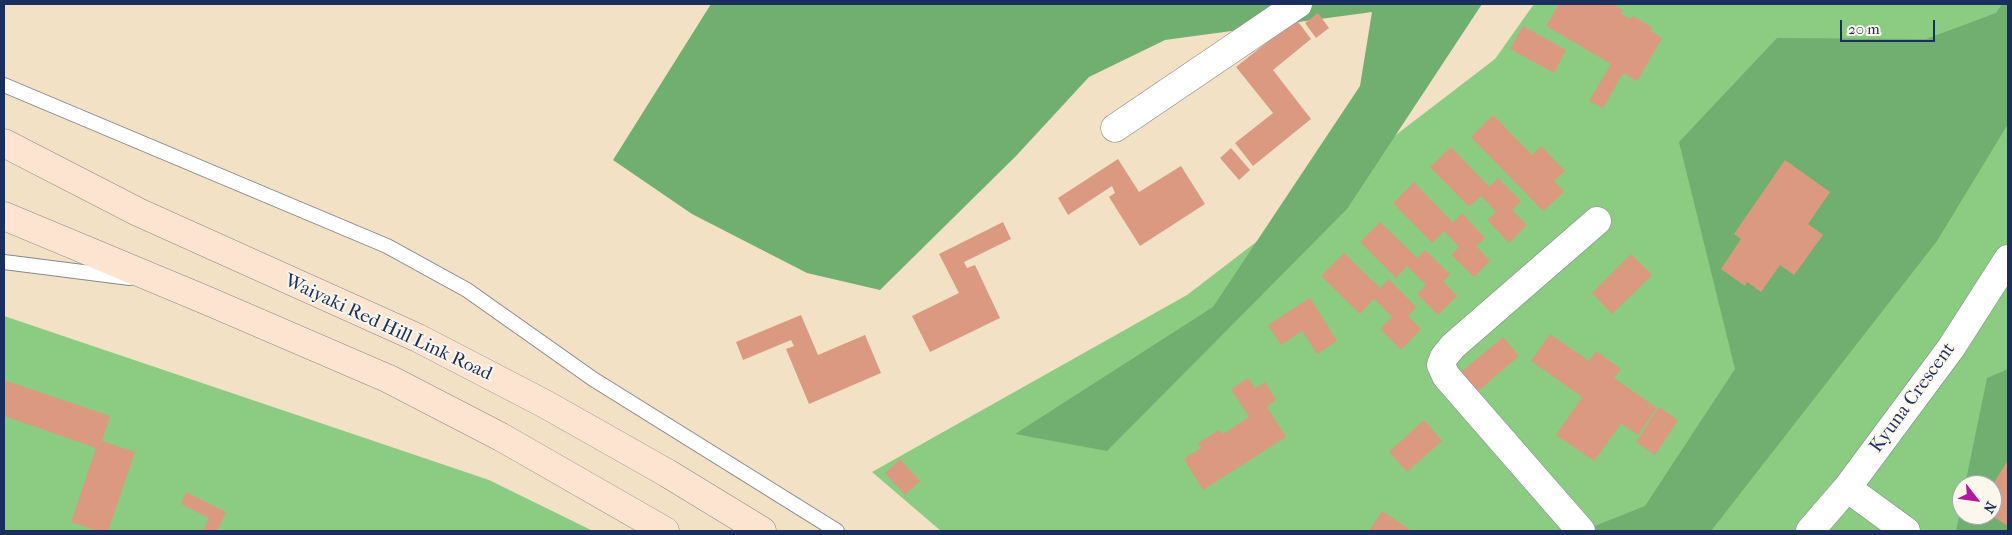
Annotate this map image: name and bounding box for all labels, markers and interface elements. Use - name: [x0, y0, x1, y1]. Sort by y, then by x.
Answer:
- scale bar: [1842, 10, 1937, 42]
- text: 20 m: [1848, 20, 1880, 38]
- street label: Waiyaki Red Hill Link Road: [281, 270, 495, 386]
- street label: Kyuna Crescent: [1865, 339, 1961, 457]
- north arrow: [1952, 475, 2002, 525]
- text: N: [1980, 498, 2000, 516]

